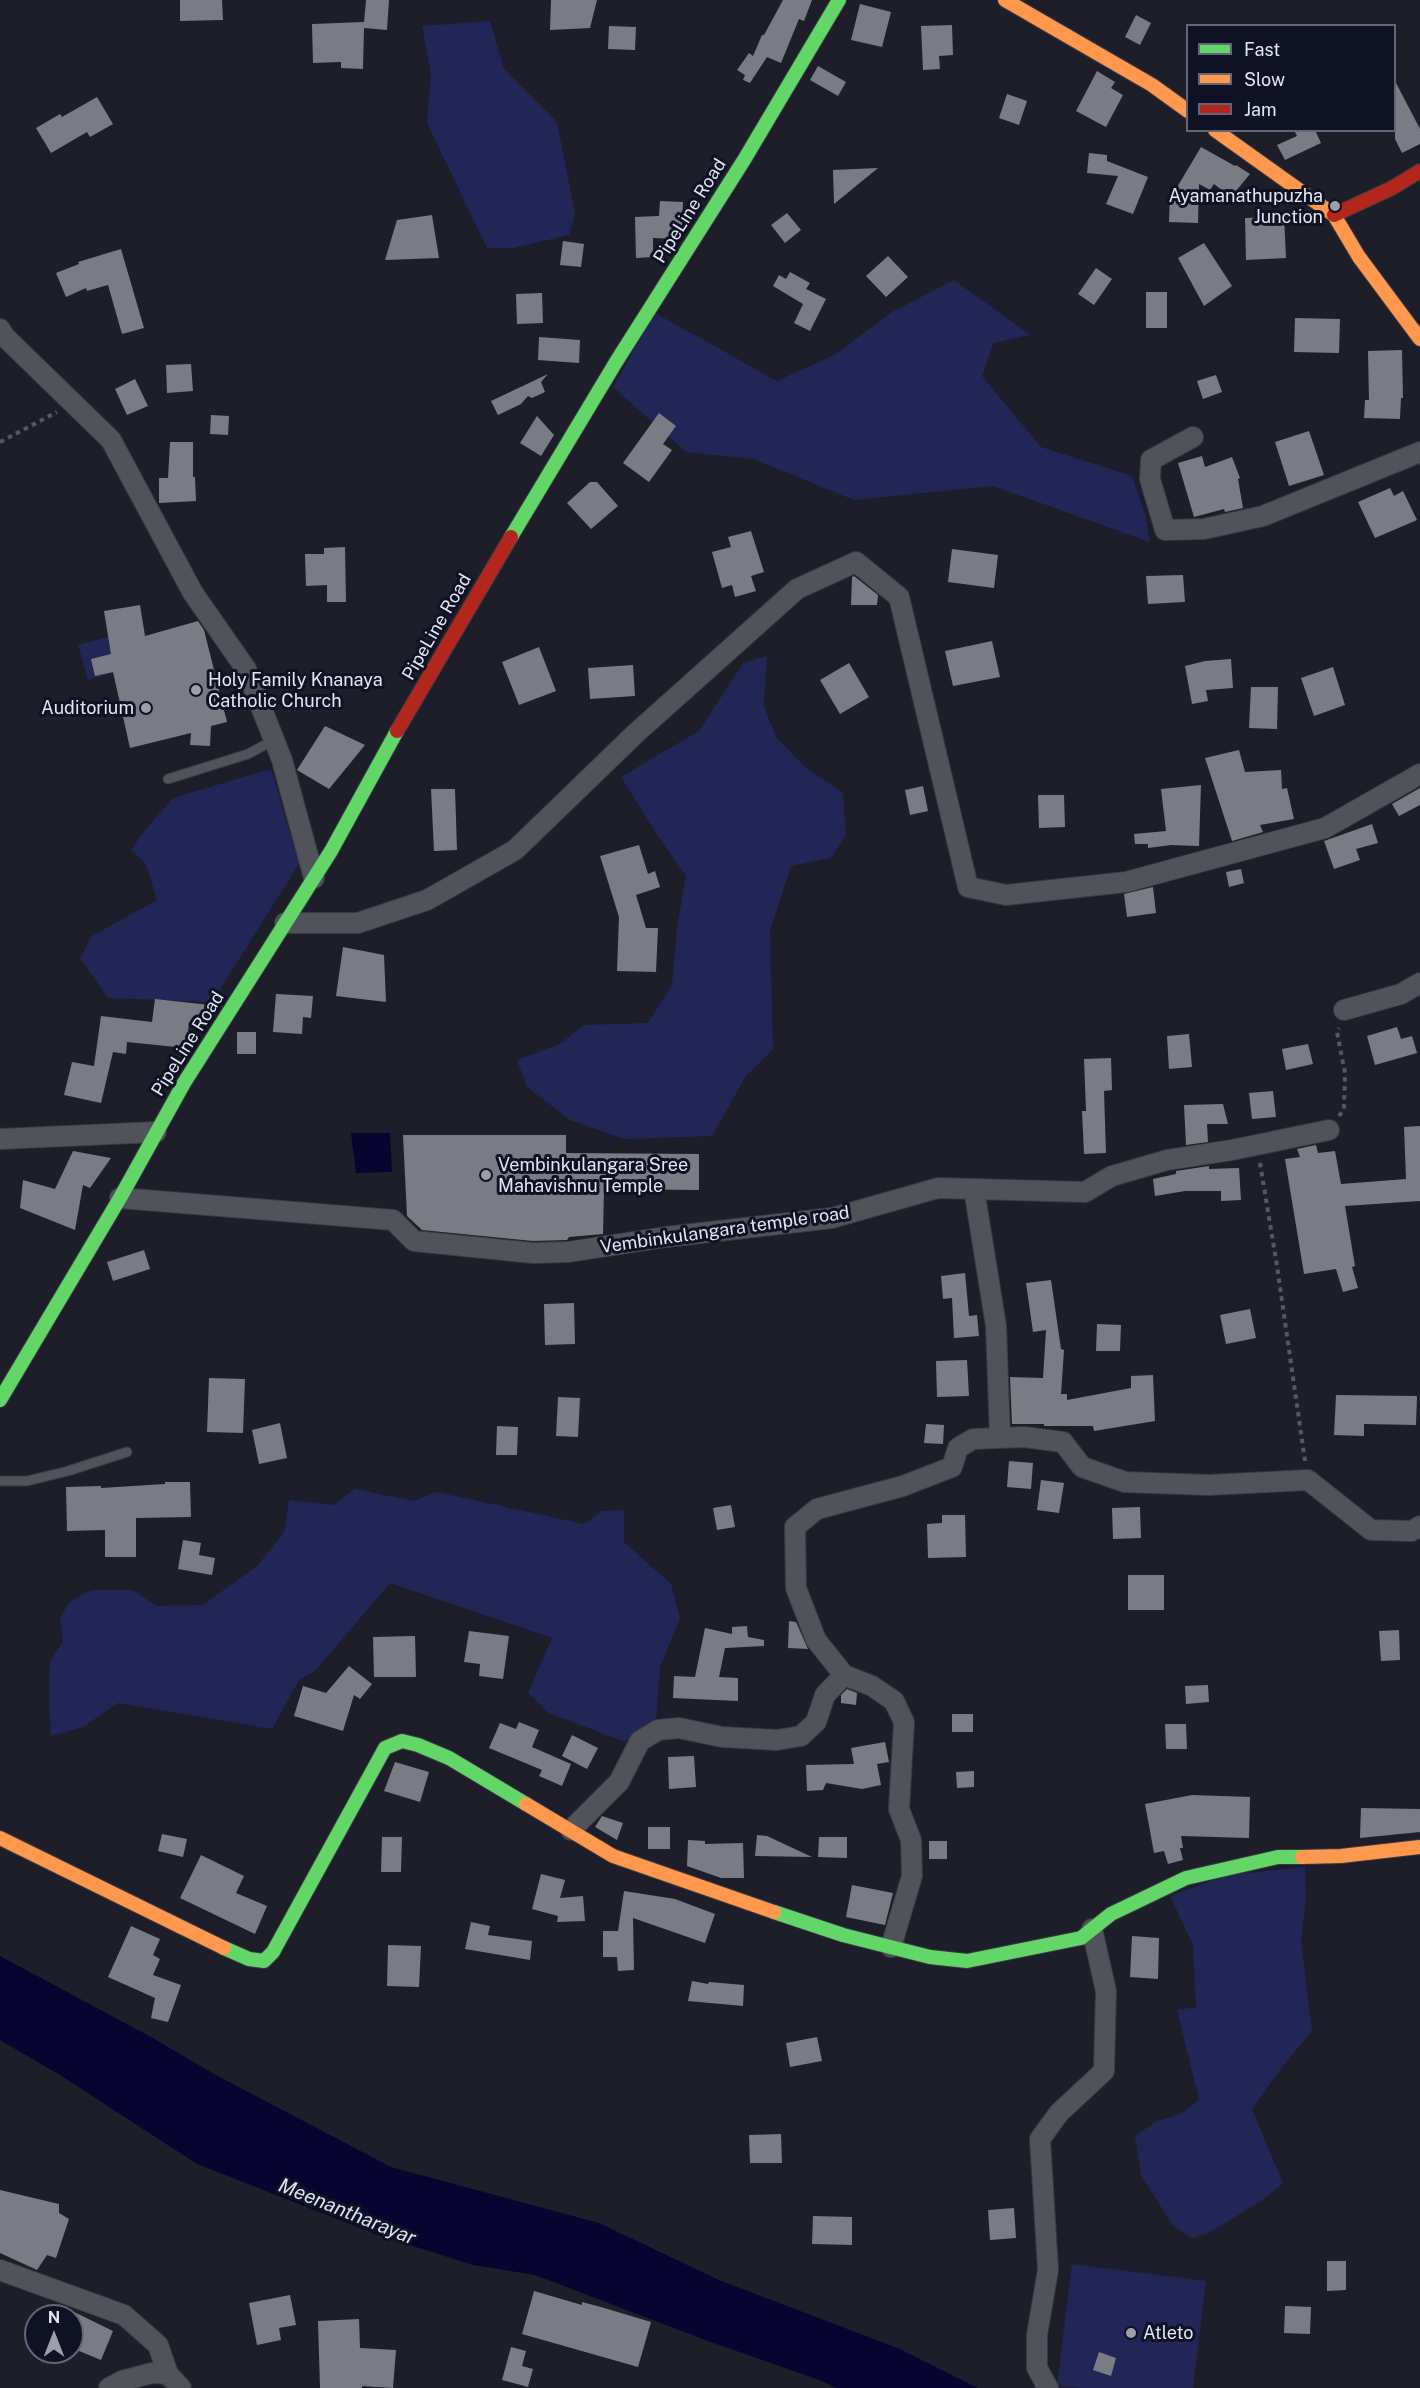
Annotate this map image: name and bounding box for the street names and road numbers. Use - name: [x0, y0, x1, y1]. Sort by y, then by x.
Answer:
- street label: PipeLine Road: [649, 155, 731, 267]
- street label: PipeLine Road: [398, 570, 476, 684]
- street label: PipeLine Road: [147, 988, 229, 1100]
- street label: Vembinkulangara temple road: [599, 1202, 851, 1258]

